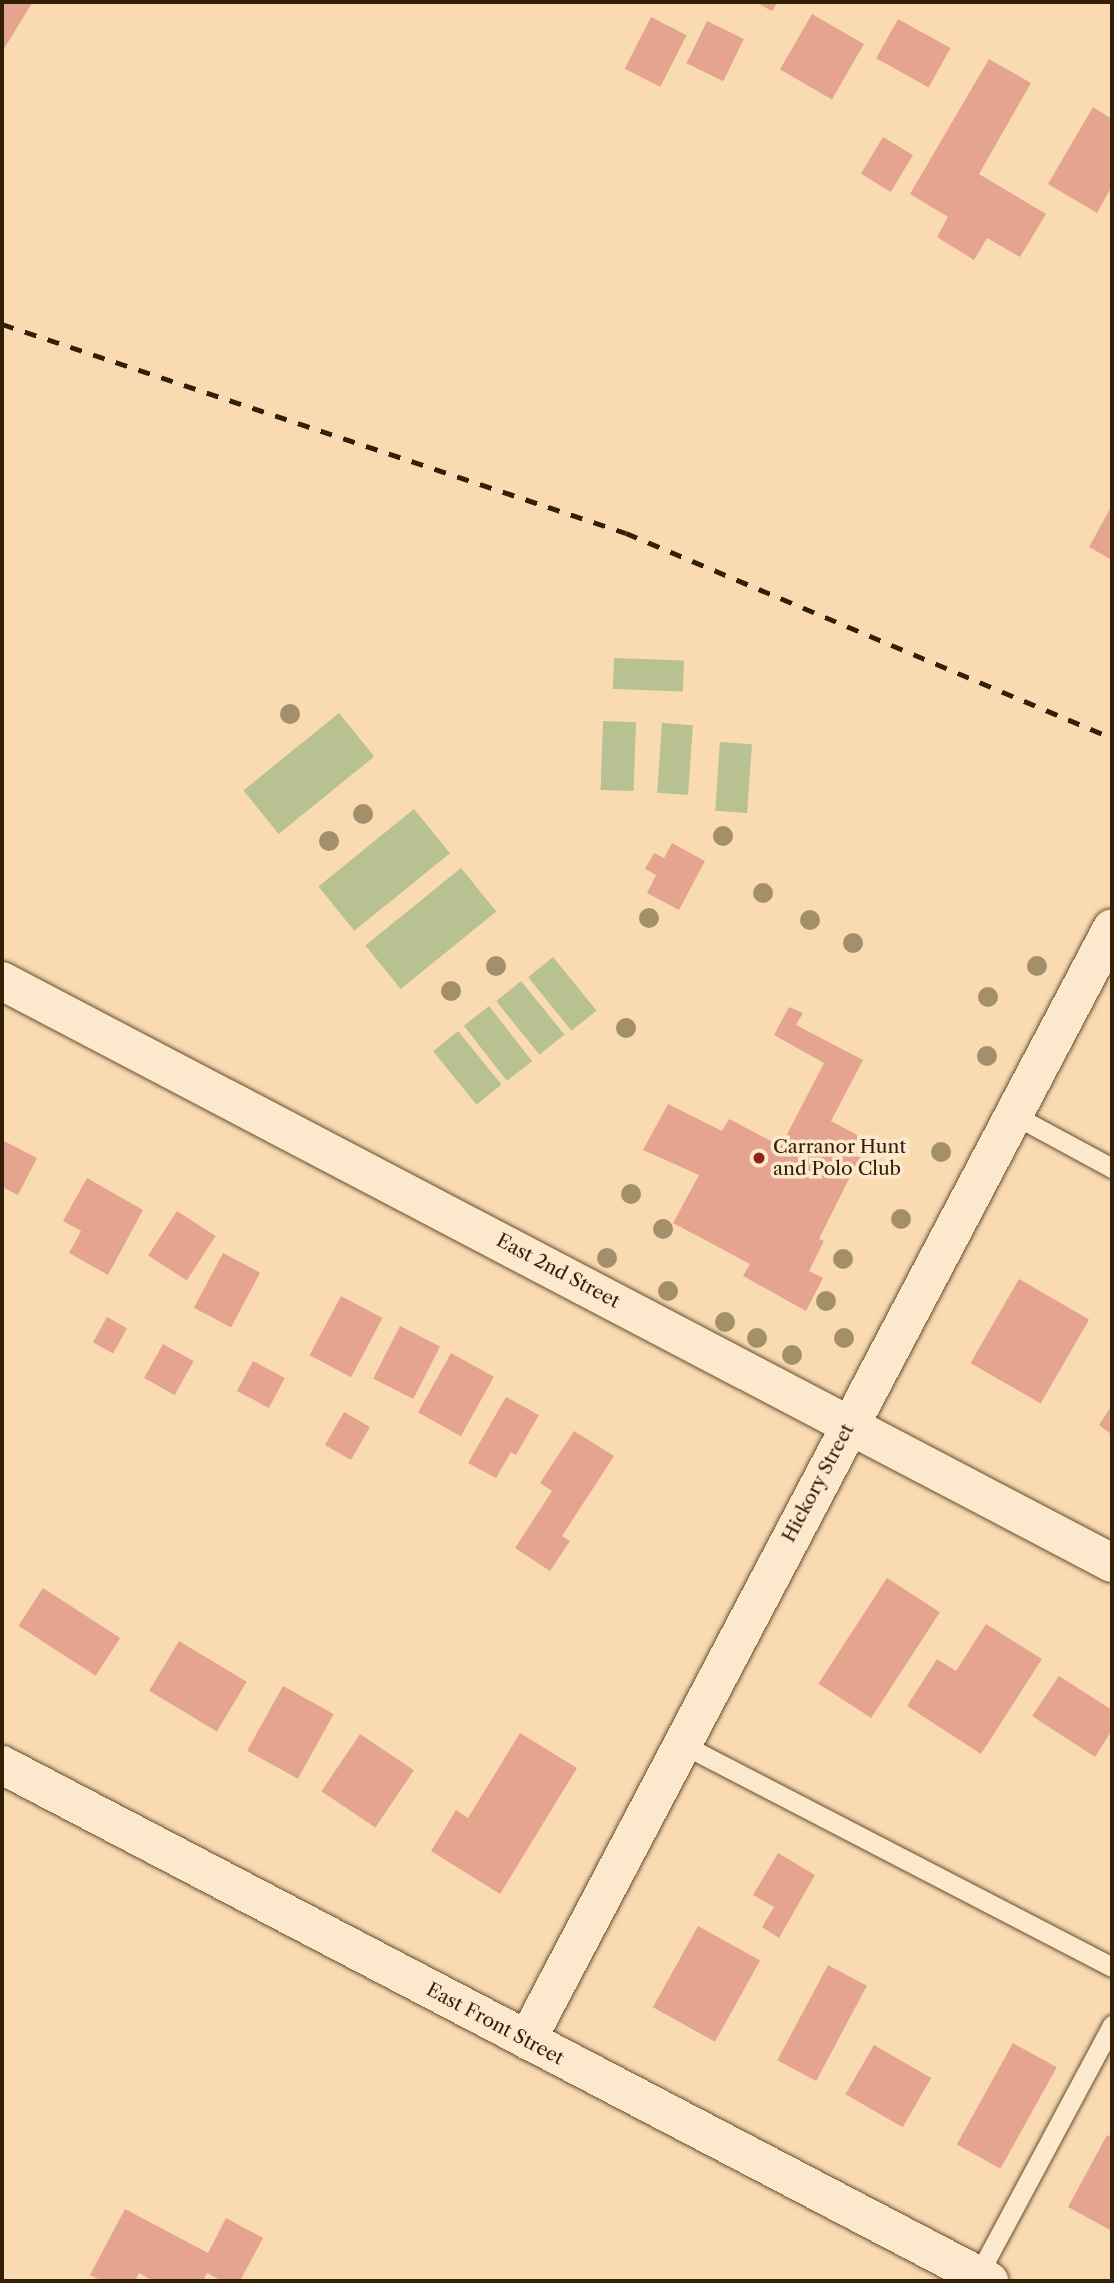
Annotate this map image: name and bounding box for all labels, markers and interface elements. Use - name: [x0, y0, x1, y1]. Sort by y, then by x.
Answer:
- place label: Carranor Hunt and Polo Club: [773, 1136, 906, 1180]
- marker: Carranor Hunt and Polo Club: [751, 1150, 767, 1166]
- street label: East 2nd Street: [492, 1229, 624, 1313]
- street label: Hickory Street: [777, 1420, 859, 1546]
- street label: East Front Street: [422, 1978, 568, 2070]

